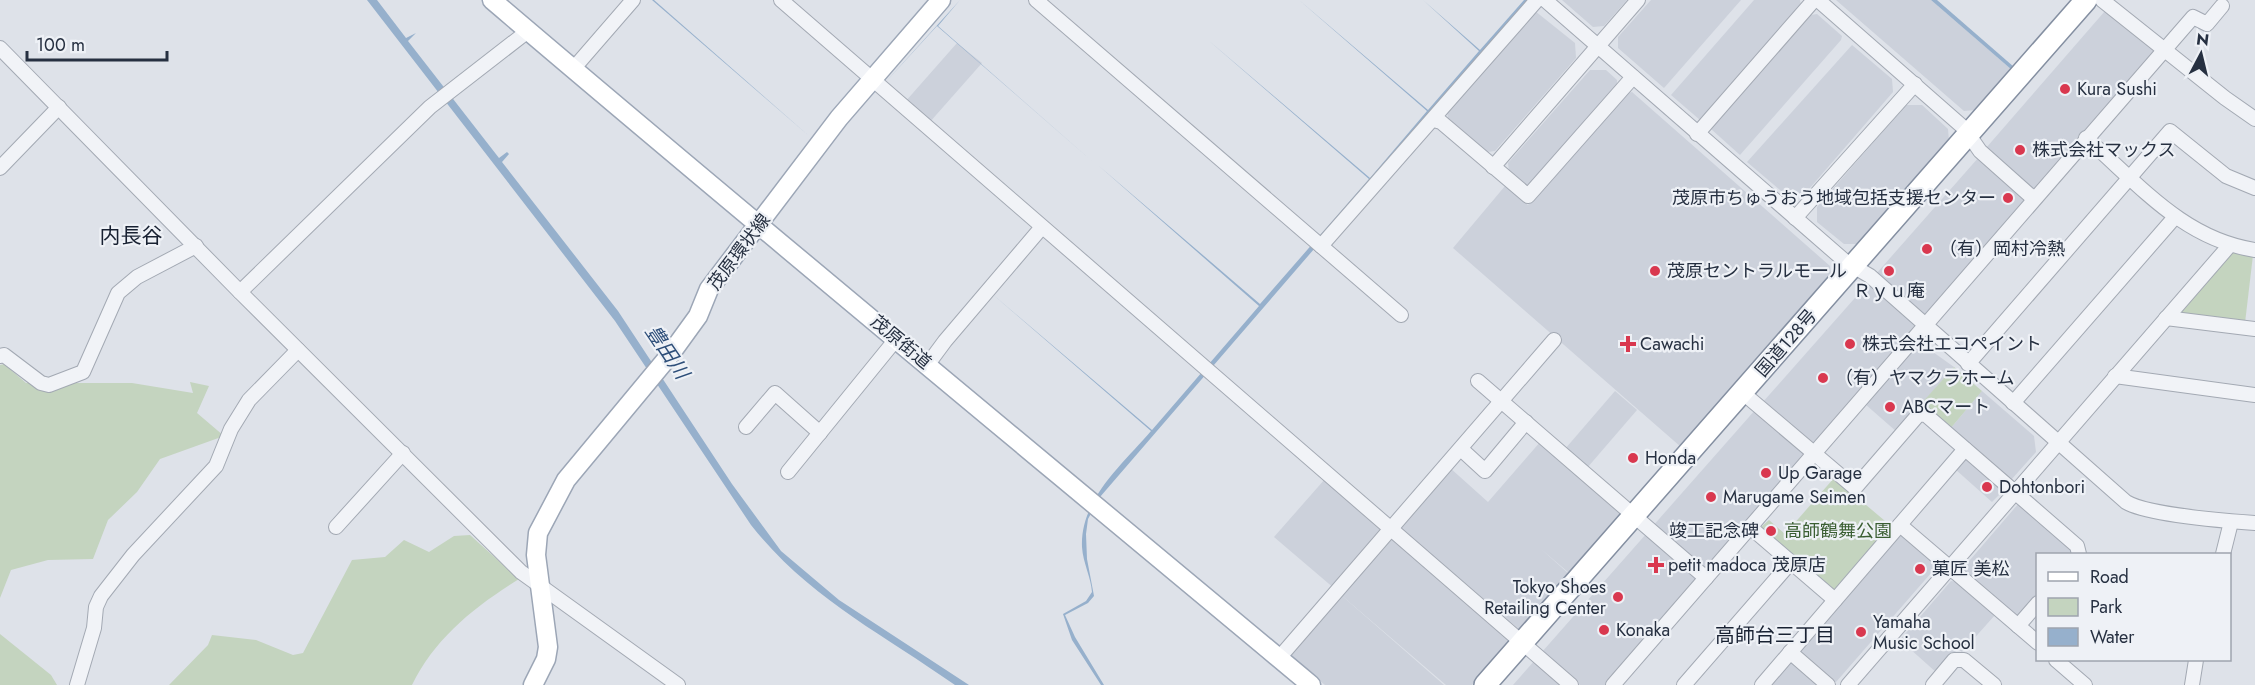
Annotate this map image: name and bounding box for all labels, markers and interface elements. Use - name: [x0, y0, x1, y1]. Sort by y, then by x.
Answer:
- scale bar: [27, 24, 166, 62]
- north arrow: [2171, 24, 2231, 84]
- text: N: [2195, 27, 2210, 52]
- text: 100 m: [36, 32, 85, 58]
- place label: Kura Sushi: [2077, 76, 2157, 102]
- marker: Kura Sushi: [2058, 82, 2072, 96]
- place label: 株式会社マックス: [2032, 137, 2175, 163]
- marker: 株式会社マックス: [2013, 143, 2027, 157]
- place label: 茂原市ちゅうおう地域包括支援センター: [1672, 185, 1996, 211]
- marker: 茂原市ちゅうおう地域包括支援センター: [2001, 191, 2015, 205]
- street label: 茂原環状線: [702, 208, 776, 296]
- district label: 内長谷: [100, 221, 163, 251]
- place label: （有）岡村冷熱: [1939, 236, 2065, 262]
- marker: （有）岡村冷熱: [1920, 242, 1934, 256]
- place label: 茂原セントラルモール: [1667, 258, 1847, 284]
- marker: 茂原セントラルモール: [1648, 264, 1662, 278]
- marker: Ｒｙｕ庵: [1882, 264, 1896, 278]
- place label: Ｒｙｕ庵: [1853, 278, 1925, 304]
- street label: 国道128号: [1749, 303, 1823, 383]
- street label: 茂原街道: [865, 309, 937, 375]
- water label: 豊田川: [638, 319, 697, 387]
- place label: Cawachi: [1640, 331, 1705, 357]
- place label: 株式会社エコペイント: [1862, 331, 2042, 357]
- marker: Cawachi: [1621, 337, 1635, 351]
- marker: 株式会社エコペイント: [1843, 337, 1857, 351]
- place label: （有）ヤマクラホーム: [1835, 365, 2014, 391]
- marker: （有）ヤマクラホーム: [1816, 371, 1830, 385]
- place label: ABCマート: [1902, 394, 1990, 420]
- marker: ABCマート: [1883, 400, 1897, 414]
- place label: Honda: [1645, 445, 1696, 471]
- marker: Honda: [1626, 451, 1640, 465]
- place label: Up Garage: [1778, 460, 1862, 486]
- marker: Up Garage: [1759, 466, 1773, 480]
- place label: Dohtonbori: [1999, 474, 2085, 500]
- marker: Dohtonbori: [1980, 480, 1994, 494]
- place label: Marugame Seimen: [1723, 484, 1866, 510]
- marker: Marugame Seimen: [1704, 490, 1718, 504]
- place label: 竣工記念碑: [1669, 518, 1759, 544]
- park label: 高師鶴舞公園: [1784, 518, 1892, 544]
- marker: 竣工記念碑: [1764, 524, 1778, 538]
- place label: petit madoca 茂原店: [1668, 552, 1826, 578]
- legend: [2036, 553, 2231, 661]
- place label: 菓匠 美松: [1932, 556, 2009, 582]
- marker: petit madoca 茂原店: [1649, 558, 1663, 572]
- marker: 菓匠 美松: [1913, 562, 1927, 576]
- text: Road: [2090, 564, 2129, 590]
- place label: Tokyo Shoes Retailing Center: [1484, 574, 1607, 621]
- marker: Tokyo Shoes Retailing Center: [1611, 590, 1625, 604]
- text: Park: [2090, 594, 2122, 620]
- place label: Yamaha Music School: [1873, 609, 1975, 656]
- place label: Konaka: [1616, 617, 1670, 643]
- district label: 高師台三丁目: [1715, 621, 1835, 650]
- marker: Konaka: [1597, 623, 1611, 637]
- text: Water: [2090, 624, 2135, 650]
- marker: Yamaha Music School: [1854, 625, 1868, 639]

